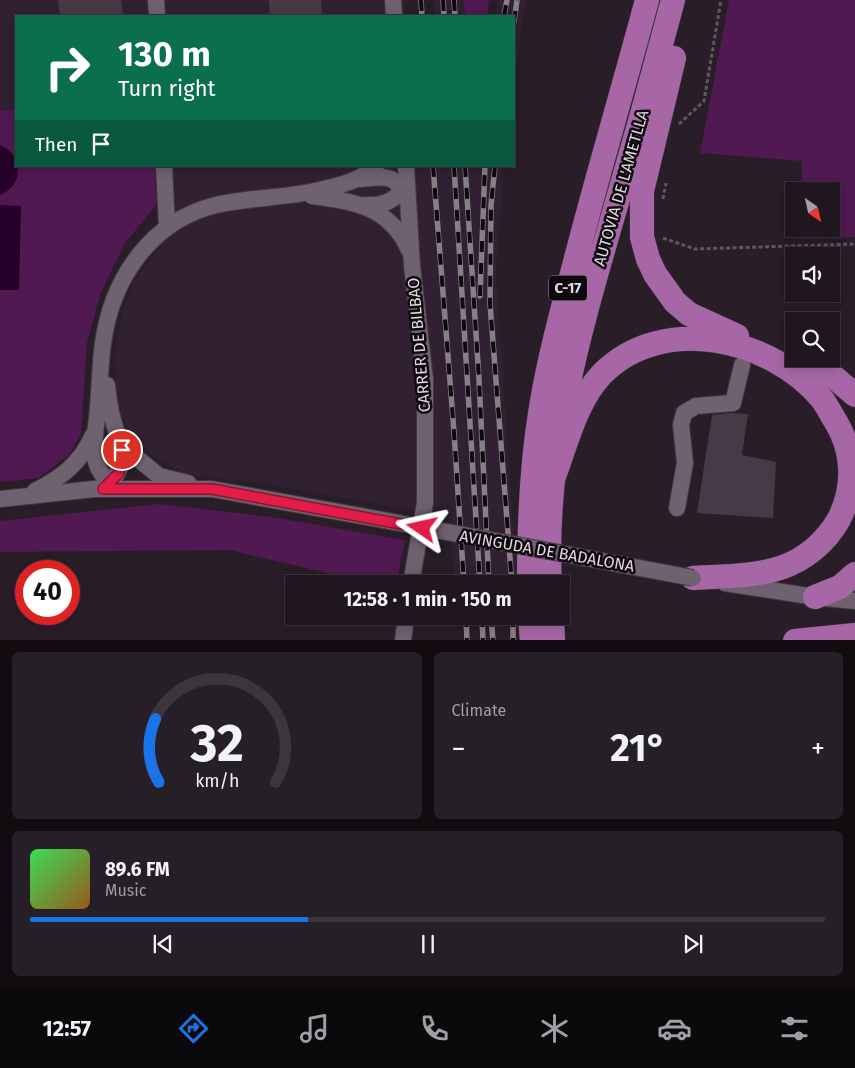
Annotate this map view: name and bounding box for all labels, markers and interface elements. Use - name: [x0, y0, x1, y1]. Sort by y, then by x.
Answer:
- text: 130 m: [118, 33, 211, 75]
- icon: right: [35, 35, 100, 100]
- text: Turn right: [118, 75, 215, 102]
- street label: AUTOVIA DE L'AMETLLA: [590, 107, 653, 268]
- icon: arrive: [87, 130, 115, 158]
- text: Then: [35, 133, 77, 156]
- north arrow: [785, 182, 840, 238]
- map controls: [785, 182, 840, 367]
- button: sound: [785, 247, 840, 302]
- road number: C-17: [549, 276, 587, 300]
- street label: CARRER DE BILBAO: [404, 277, 434, 413]
- button: search: [785, 312, 840, 367]
- pin: [101, 429, 143, 471]
- icon: arrive: [108, 436, 136, 464]
- position arrow: [395, 501, 447, 553]
- street label: AVINGUDA DE BADALONA: [458, 526, 637, 576]
- speed limit sign: 40: [15, 560, 80, 625]
- text: 12:58 · 1 min · 150 m: [343, 588, 512, 611]
- text: Climate: [452, 701, 506, 720]
- text: 32: [189, 712, 243, 775]
- text: 21°: [610, 725, 666, 771]
- text: −: [452, 732, 466, 765]
- text: +: [811, 732, 825, 765]
- text: km/h: [195, 770, 239, 792]
- text: 89.6 FM: [105, 858, 170, 881]
- text: Music: [105, 881, 146, 900]
- icon: previous: [149, 930, 177, 958]
- icon: pause: [414, 930, 442, 958]
- icon: next: [679, 930, 707, 958]
- icon: directions: [176, 1011, 211, 1046]
- icon: music: [297, 1011, 332, 1046]
- icon: phone: [417, 1011, 452, 1046]
- icon: climate: [537, 1011, 572, 1046]
- icon: car: [657, 1011, 692, 1046]
- icon: filters: [777, 1011, 812, 1046]
- text: 12:57: [43, 1015, 91, 1042]

